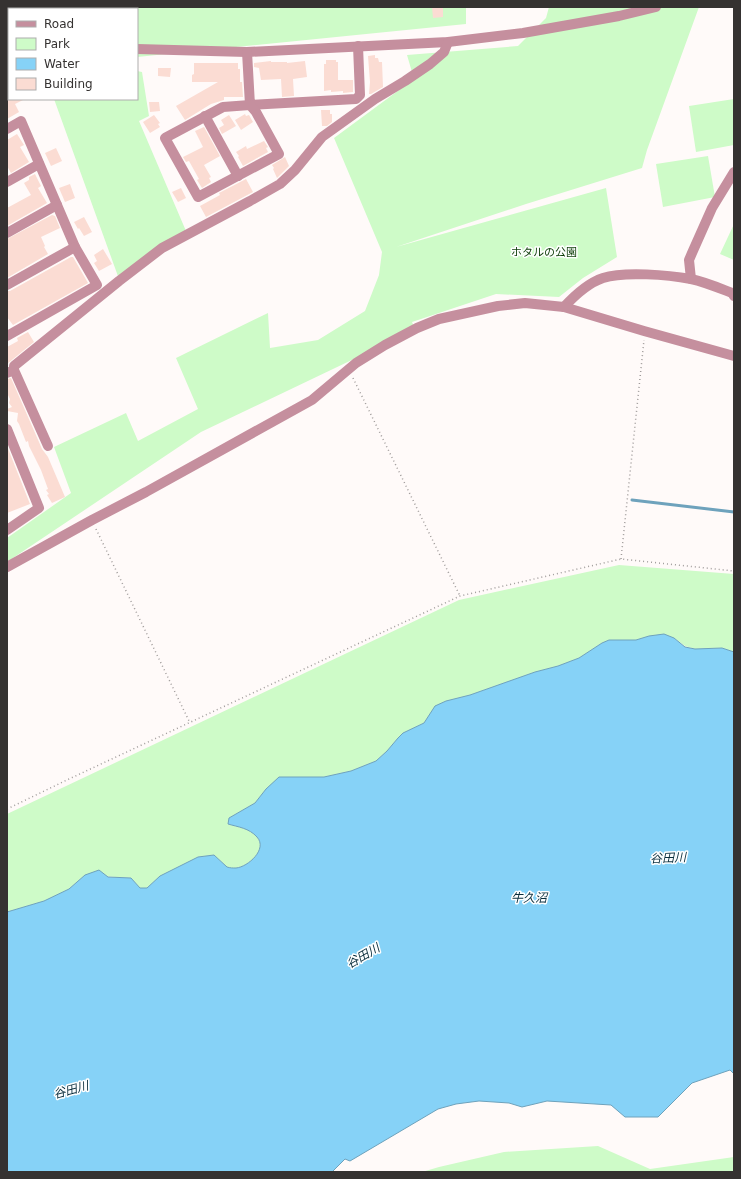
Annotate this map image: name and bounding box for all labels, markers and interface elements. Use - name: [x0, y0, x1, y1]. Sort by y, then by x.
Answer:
- legend: [8, 8, 138, 100]
- text: Road: [44, 17, 74, 31]
- text: Park: [44, 37, 70, 51]
- text: Water: [44, 57, 80, 71]
- text: Building: [44, 77, 93, 91]
- park label: ホタルの公園: [511, 246, 577, 259]
- water label: 谷田川: [650, 850, 688, 866]
- water label: 牛久沼: [511, 891, 549, 905]
- water label: 谷田川: [344, 940, 384, 971]
- water label: 谷田川: [52, 1078, 92, 1101]

